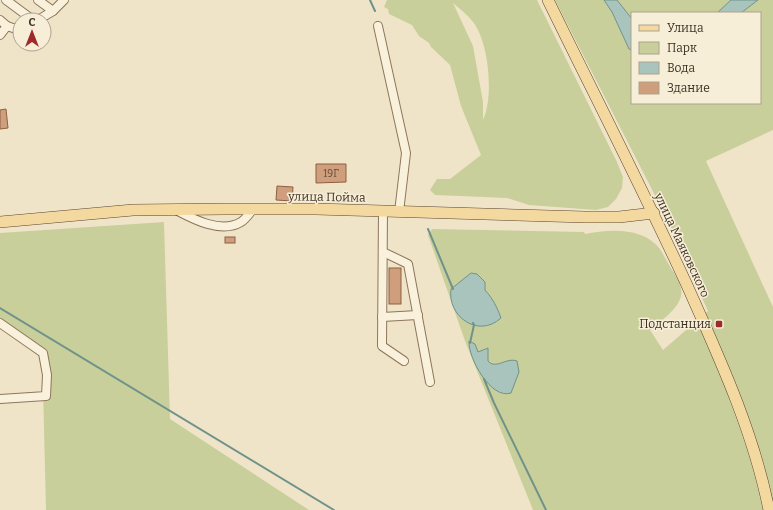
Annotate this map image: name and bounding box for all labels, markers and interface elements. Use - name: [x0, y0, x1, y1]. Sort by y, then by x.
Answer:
- north arrow: [12, 12, 52, 52]
- legend: [631, 12, 761, 104]
- text: С: [29, 16, 36, 29]
- text: Улица: [667, 21, 704, 35]
- text: Парк: [667, 41, 697, 55]
- text: Вода: [667, 61, 696, 75]
- text: Здание: [667, 81, 710, 95]
- house number: 19Г: [323, 168, 339, 180]
- street label: улица Пойма: [287, 189, 366, 205]
- street label: улица Маяковского: [651, 190, 712, 300]
- place label: Подстанция: [639, 317, 711, 331]
- marker: Подстанция: [714, 319, 724, 329]

